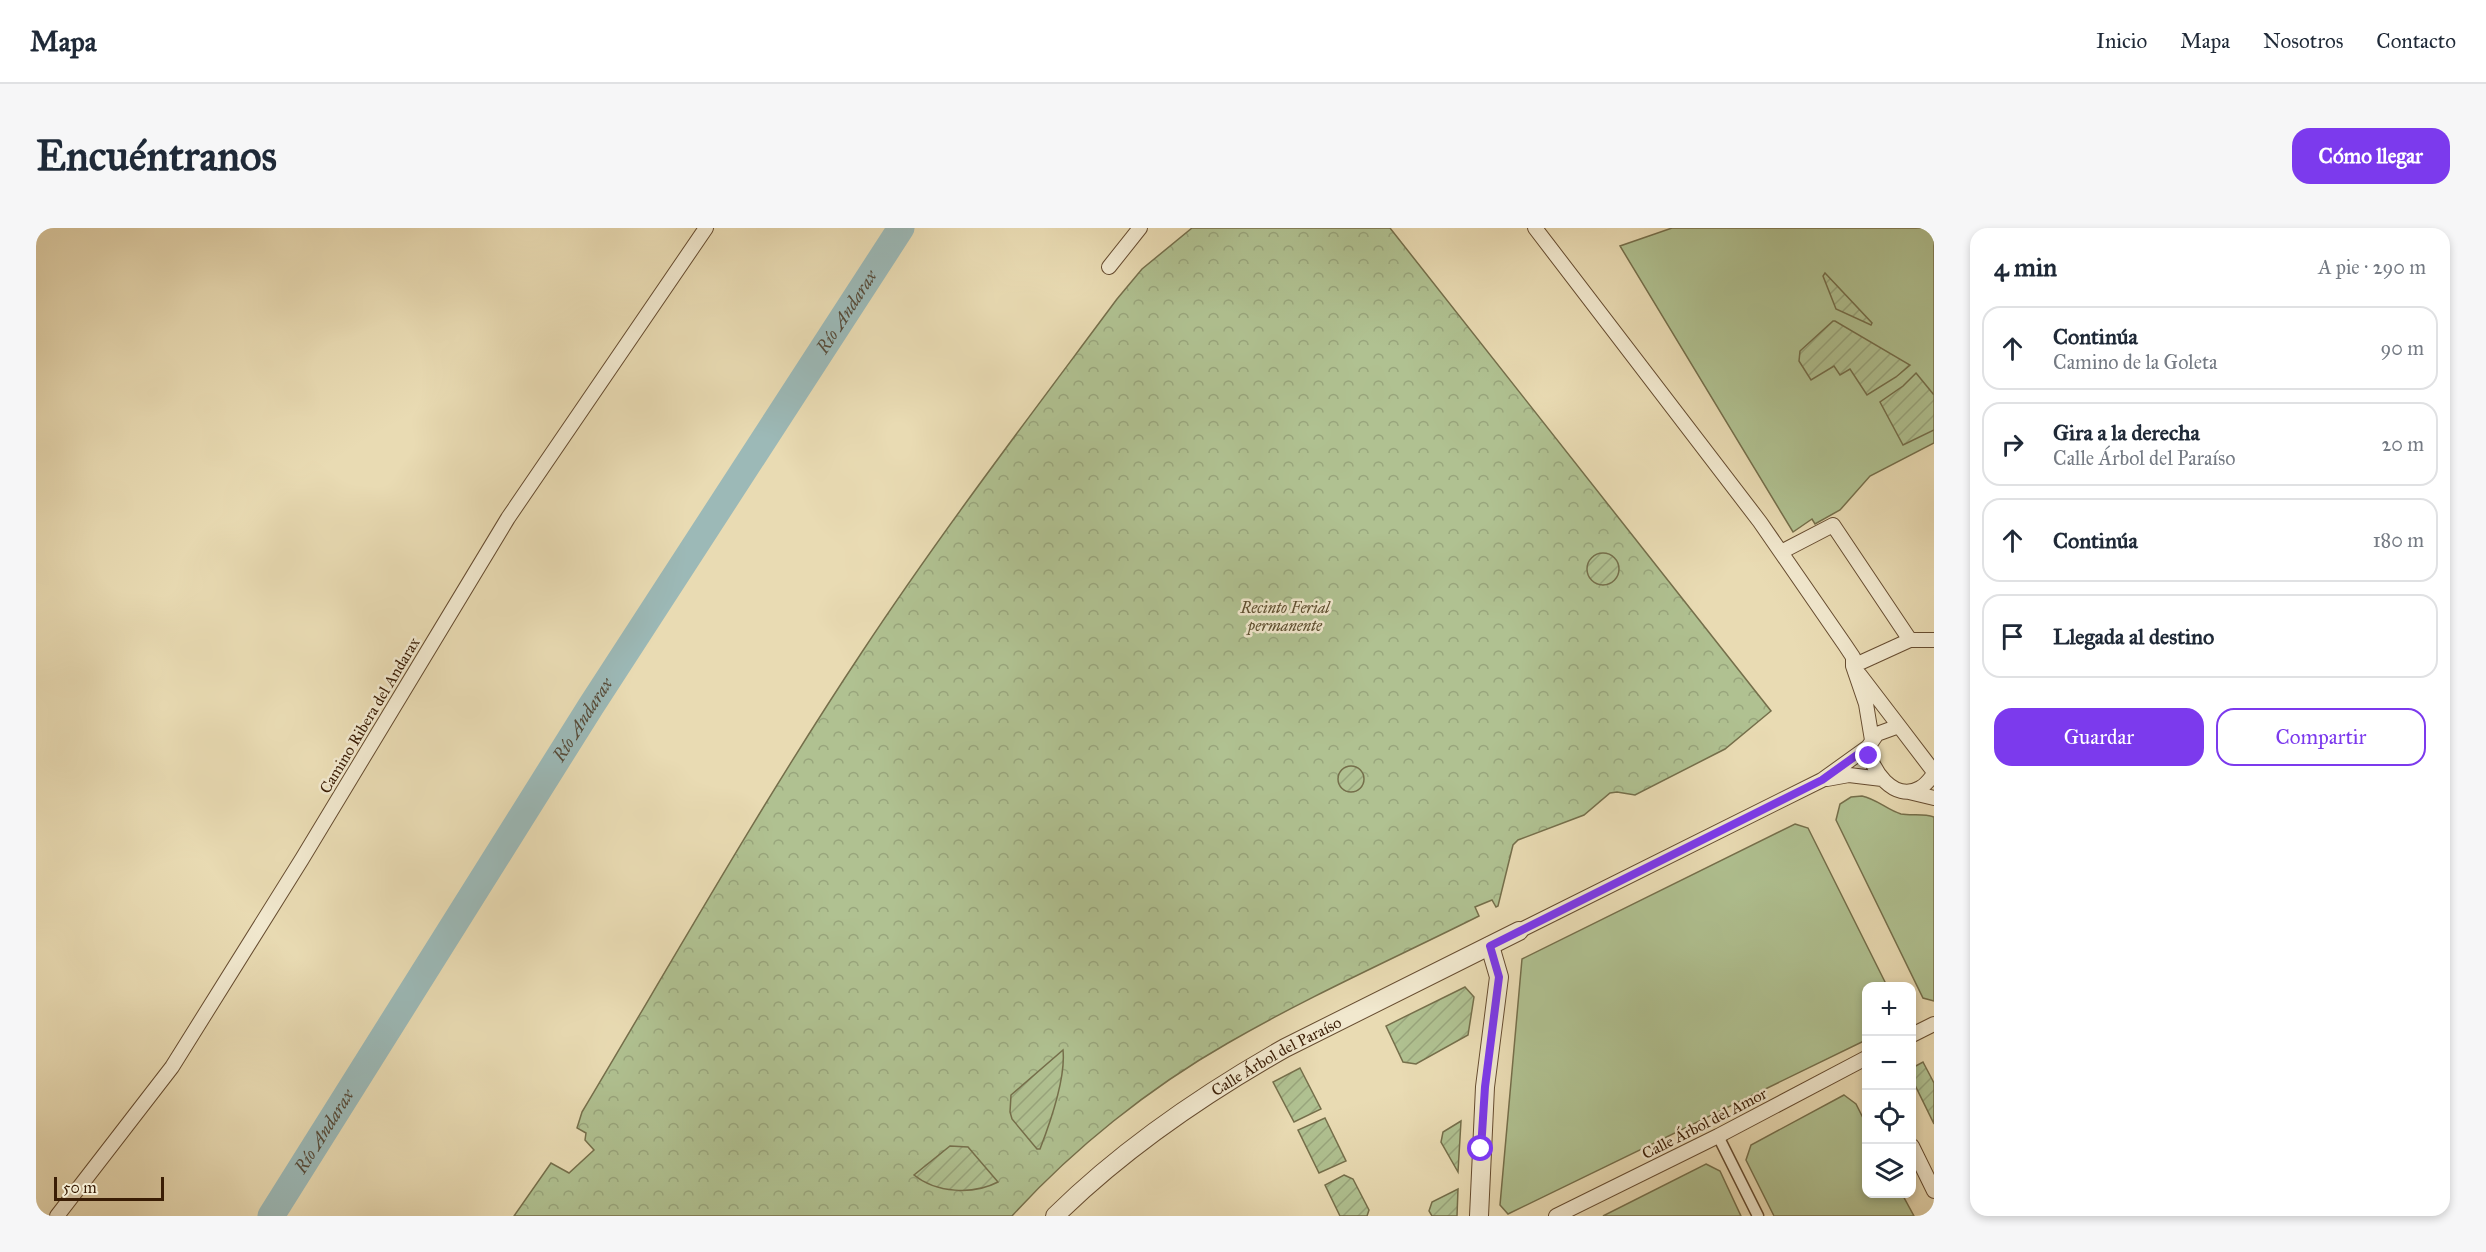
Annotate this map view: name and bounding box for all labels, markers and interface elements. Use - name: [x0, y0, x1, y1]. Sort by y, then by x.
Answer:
- text: Mapa: [30, 24, 97, 59]
- text: Inicio: [2096, 28, 2147, 54]
- text: Mapa: [2180, 28, 2230, 54]
- text: Nosotros: [2263, 28, 2343, 54]
- text: Contacto: [2376, 28, 2456, 54]
- button: Cómo llegar: [2292, 128, 2450, 184]
- text: Encuéntranos: [36, 130, 277, 182]
- text: 4 min: [1994, 251, 2057, 283]
- text: A pie · 290 m: [2318, 255, 2426, 279]
- water label: Río Andarax: [811, 265, 883, 358]
- text: Continúa: [2053, 323, 2138, 350]
- icon: ahead: [1996, 332, 2029, 365]
- text: 90 m: [2381, 336, 2424, 360]
- text: Camino de la Goleta: [2053, 350, 2218, 374]
- text: Gira a la derecha: [2053, 419, 2200, 446]
- icon: right: [1996, 428, 2029, 461]
- text: 20 m: [2381, 432, 2424, 456]
- text: Calle Árbol del Paraíso: [2053, 446, 2236, 470]
- icon: ahead: [1996, 524, 2029, 557]
- text: Continúa: [2053, 527, 2138, 554]
- text: 180 m: [2373, 528, 2424, 552]
- park label: Recinto Ferial permanente: [1239, 598, 1331, 636]
- icon: arrive: [1996, 620, 2029, 653]
- text: Llegada al destino: [2053, 623, 2214, 650]
- street label: Camino Ribera del Andarax: [315, 634, 424, 797]
- water label: Río Andarax: [547, 673, 618, 767]
- button: Guardar: [1994, 708, 2204, 766]
- button: Compartir: [2216, 708, 2426, 766]
- route end: [1855, 742, 1881, 768]
- map controls: [1862, 982, 1916, 1198]
- button: +: [1862, 982, 1916, 1036]
- street label: Calle Árbol del Paraíso: [1208, 1012, 1344, 1100]
- button: −: [1862, 1036, 1916, 1090]
- street label: Calle Árbol del Amor: [1638, 1083, 1770, 1163]
- water label: Río Andarax: [289, 1084, 359, 1178]
- button: locate: [1862, 1090, 1916, 1144]
- route start: [1467, 1135, 1493, 1161]
- button: layers: [1862, 1144, 1916, 1198]
- scale bar: [54, 1174, 164, 1202]
- text: 50 m: [63, 1178, 97, 1197]

